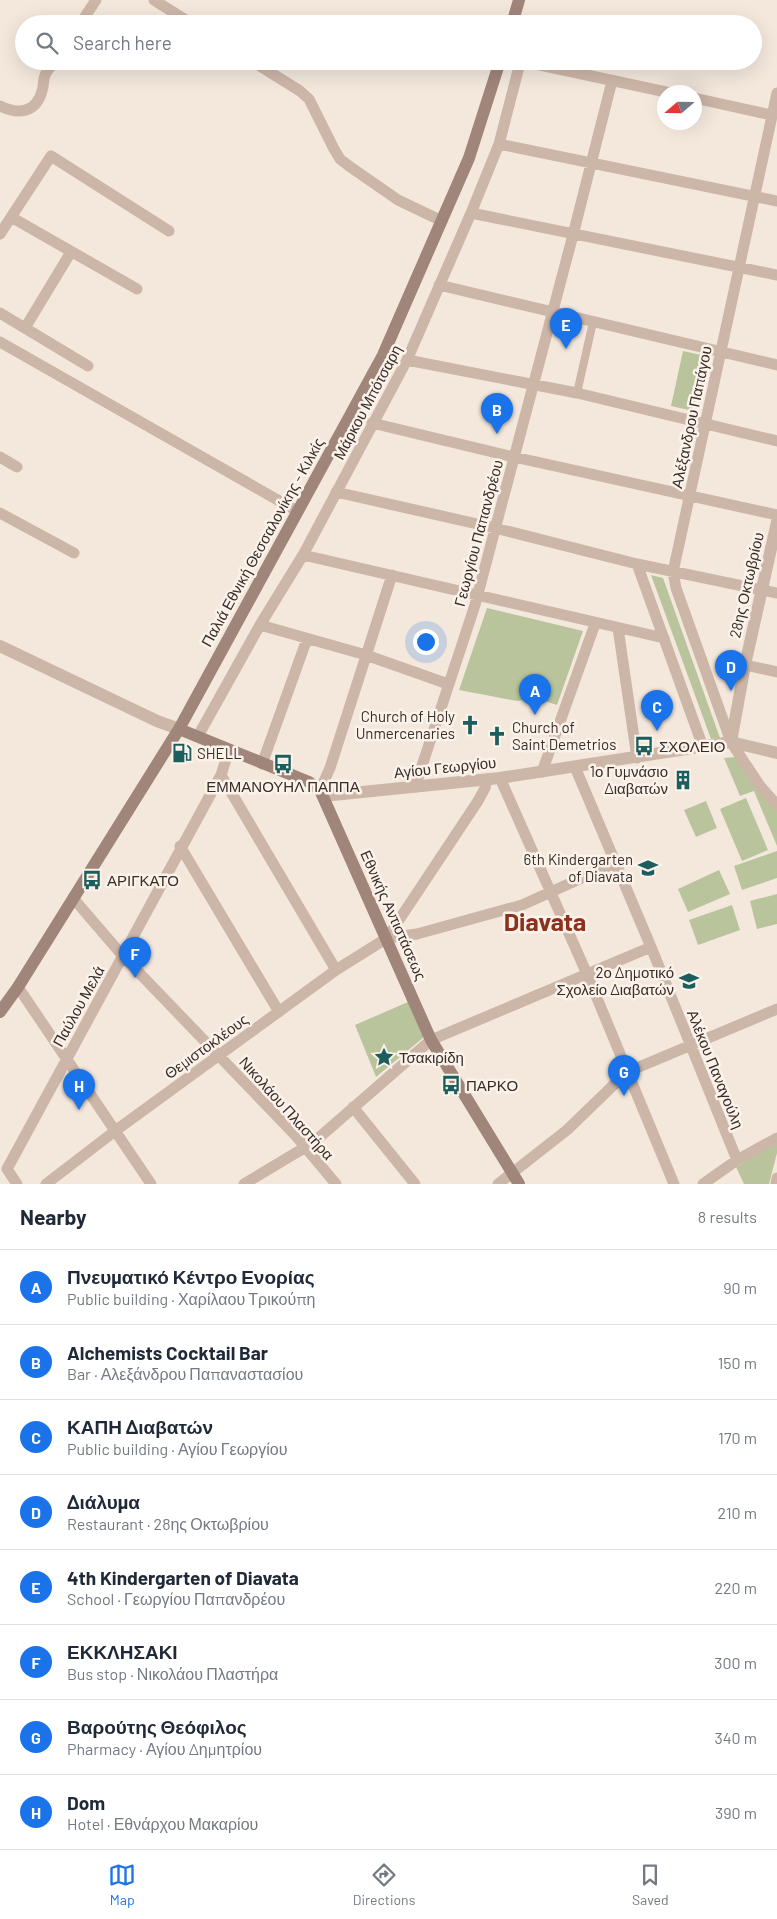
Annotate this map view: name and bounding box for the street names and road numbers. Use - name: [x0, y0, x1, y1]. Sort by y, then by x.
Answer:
- street label: Μάρκου Μπότσαρη: [329, 342, 405, 462]
- street label: Αλέξανδρου Παπάγου: [667, 344, 715, 490]
- street label: Παλιά Εθνική Θεσσαλονίκης - Κιλκίς: [197, 434, 327, 650]
- street label: Γεωργίου Παπανδρέου: [450, 458, 506, 608]
- street label: 28ης Οκτωβρίου: [725, 530, 767, 640]
- street label: Αγίου Γεωργίου: [393, 753, 497, 781]
- street label: Εθνικής Αντιστάσεως: [357, 847, 431, 983]
- street label: Παύλου Μελά: [48, 962, 108, 1050]
- street label: Αλέκου Παναγούλη: [684, 1007, 748, 1131]
- street label: Θεμιστοκλέους: [161, 1010, 251, 1082]
- street label: Νικολάου Πλαστήρα: [236, 1053, 338, 1164]

